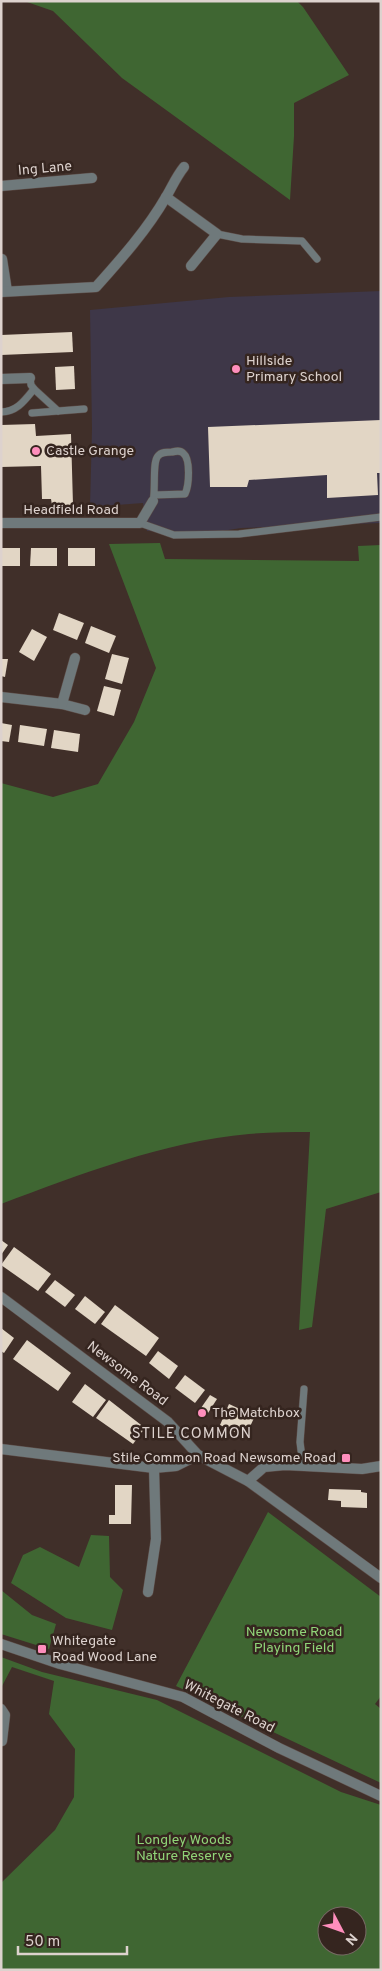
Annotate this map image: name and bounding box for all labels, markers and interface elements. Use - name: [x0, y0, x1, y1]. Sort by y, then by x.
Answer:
- street label: Ing Lane: [17, 158, 73, 180]
- place label: Hillside Primary School: [246, 353, 342, 386]
- marker: Hillside Primary School: [230, 363, 242, 375]
- place label: Castle Grange: [46, 443, 134, 460]
- marker: Castle Grange: [30, 445, 42, 457]
- street label: Headfield Road: [23, 502, 119, 519]
- street label: Newsome Road: [83, 1338, 171, 1410]
- place label: The Matchbox: [212, 1405, 300, 1422]
- marker: The Matchbox: [196, 1407, 208, 1419]
- district label: STILE COMMON: [132, 1425, 252, 1444]
- place label: Stile Common Road Newsome Road: [112, 1450, 336, 1467]
- marker: Stile Common Road Newsome Road: [340, 1452, 352, 1464]
- park label: Newsome Road Playing Field: [246, 1624, 342, 1657]
- place label: Whitegate Road Wood Lane: [52, 1633, 157, 1666]
- marker: Whitegate Road Wood Lane: [36, 1643, 48, 1655]
- street label: Whitegate Road: [181, 1677, 277, 1737]
- park label: Longley Woods Nature Reserve: [136, 1832, 232, 1865]
- north arrow: [317, 1906, 367, 1956]
- scale bar: [18, 1924, 126, 1956]
- text: N: [341, 1929, 360, 1948]
- text: 50 m: [25, 1933, 60, 1952]

